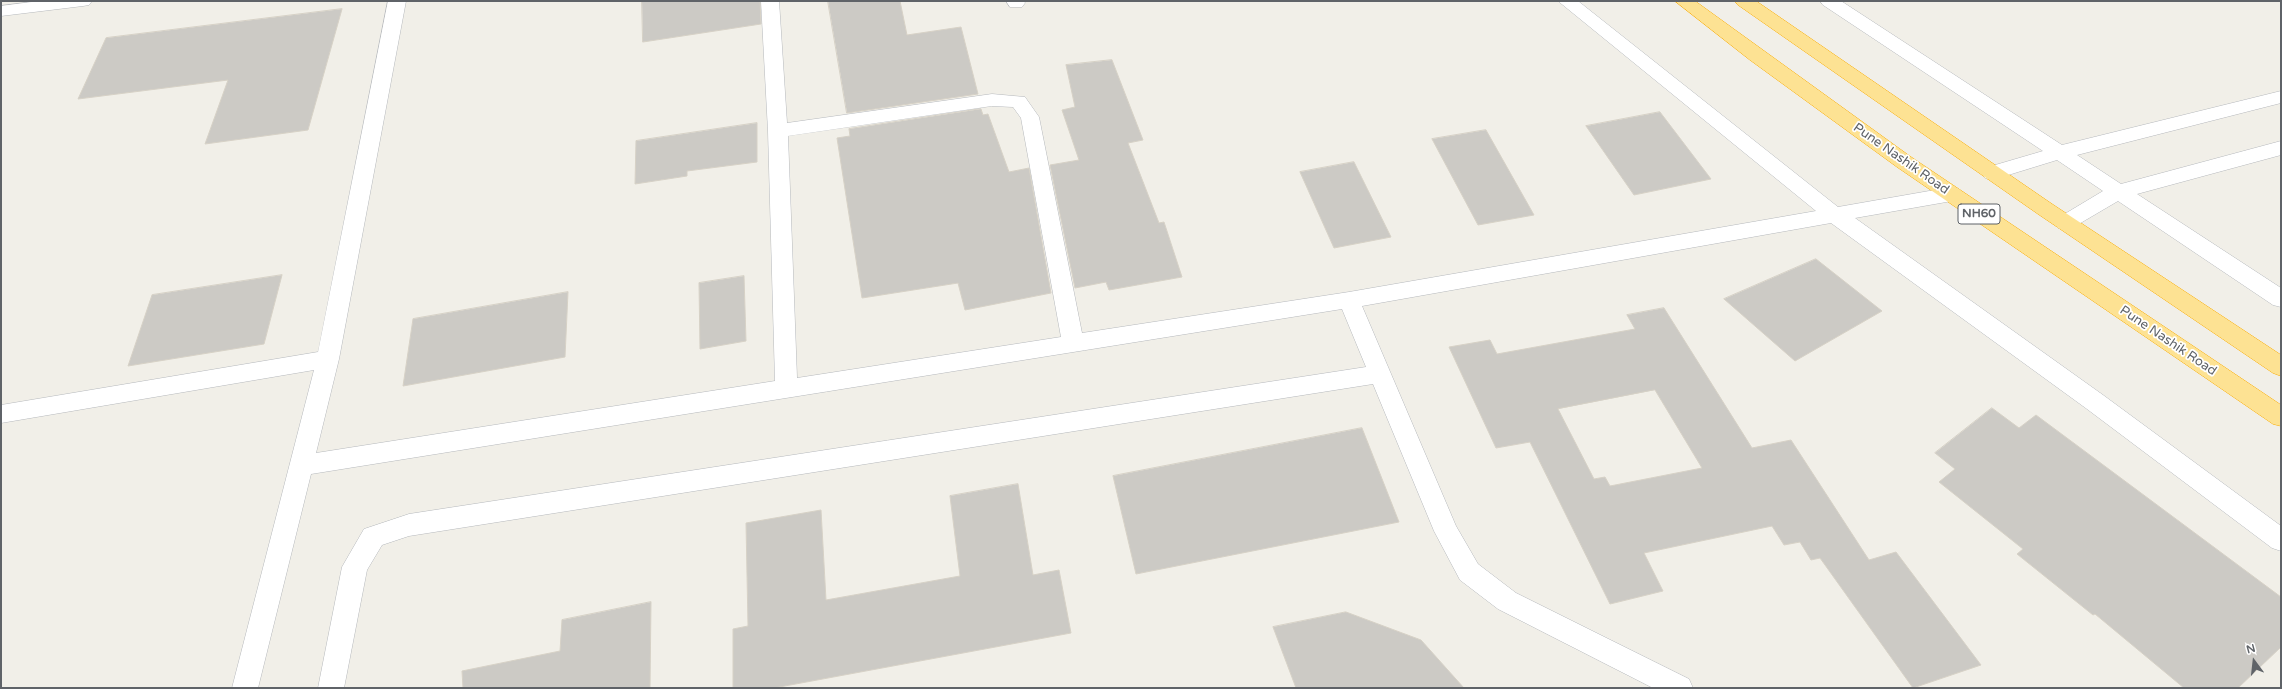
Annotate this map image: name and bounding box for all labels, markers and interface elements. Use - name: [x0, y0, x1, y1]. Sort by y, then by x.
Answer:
- street label: Pune Nashik Road: [1850, 120, 1952, 198]
- road number: NH60: [1958, 204, 2000, 224]
- street label: Pune Nashik Road: [2117, 303, 2219, 379]
- north arrow: [2234, 641, 2274, 681]
- text: N: [2245, 642, 2257, 656]

